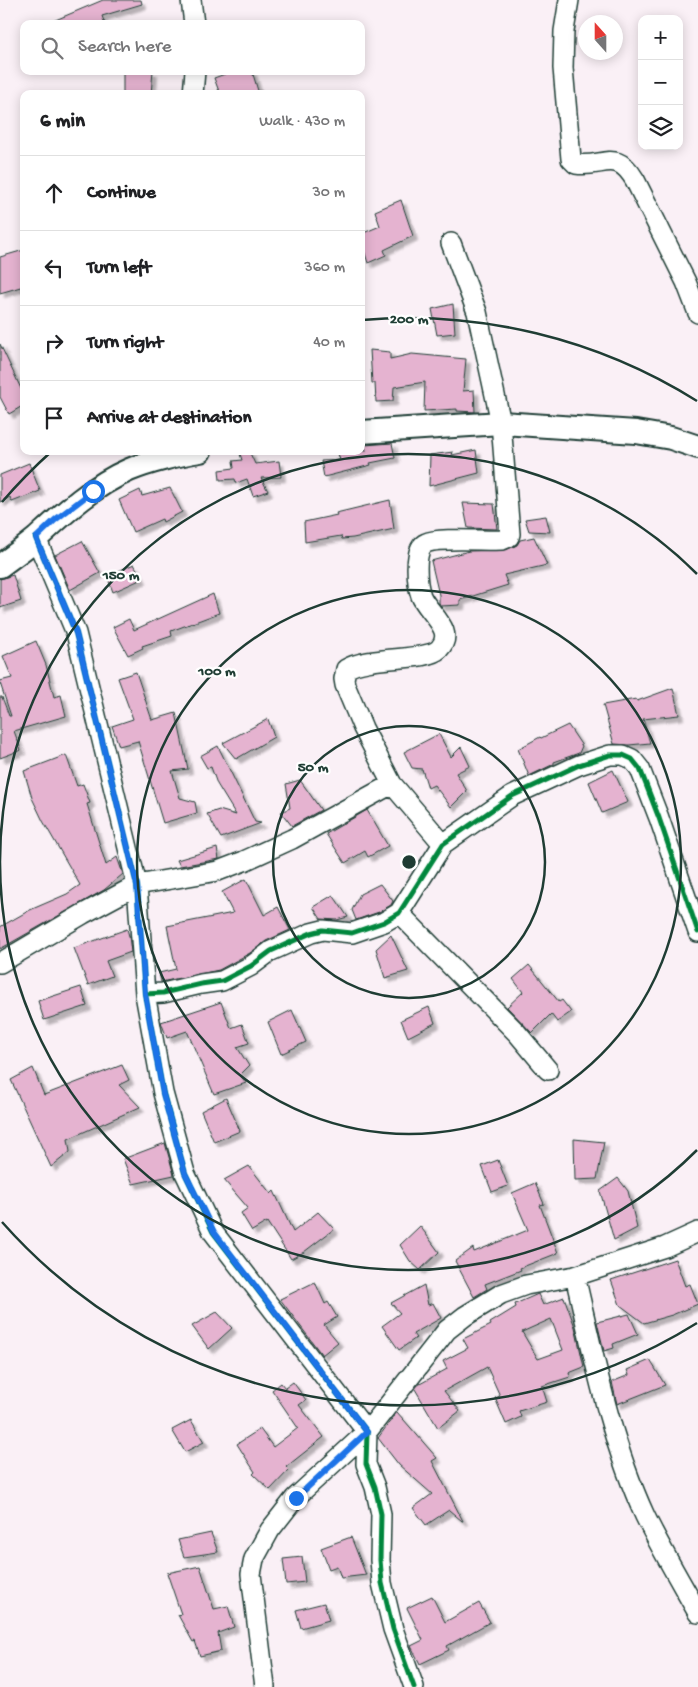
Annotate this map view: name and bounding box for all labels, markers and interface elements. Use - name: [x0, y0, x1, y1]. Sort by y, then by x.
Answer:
- north arrow: [578, 15, 623, 60]
- map controls: [638, 15, 683, 150]
- button: +: [638, 15, 683, 60]
- search box: [20, 20, 365, 75]
- icon: search: [38, 34, 66, 62]
- text: Search here: [78, 36, 172, 59]
- button: −: [638, 60, 683, 105]
- button: layers: [638, 105, 683, 150]
- text: 6 min: [40, 110, 85, 135]
- text: Walk · 430 m: [259, 113, 345, 132]
- icon: ahead: [40, 179, 68, 207]
- text: Continue: [87, 182, 156, 205]
- text: 30 m: [312, 184, 345, 203]
- icon: left: [40, 254, 68, 282]
- text: Turn left: [87, 257, 151, 280]
- text: 360 m: [304, 259, 345, 278]
- text: 200 m: [390, 311, 429, 329]
- icon: right: [40, 329, 68, 357]
- text: Turn right: [87, 332, 163, 355]
- text: 40 m: [313, 334, 345, 353]
- icon: arrive: [40, 404, 68, 432]
- text: Arrive at destination: [87, 407, 251, 430]
- route start: [82, 480, 105, 503]
- text: 150 m: [102, 567, 140, 585]
- text: 100 m: [197, 663, 236, 681]
- text: 50 m: [298, 759, 329, 777]
- centre of rings: [400, 853, 418, 871]
- route end: [285, 1487, 308, 1510]

